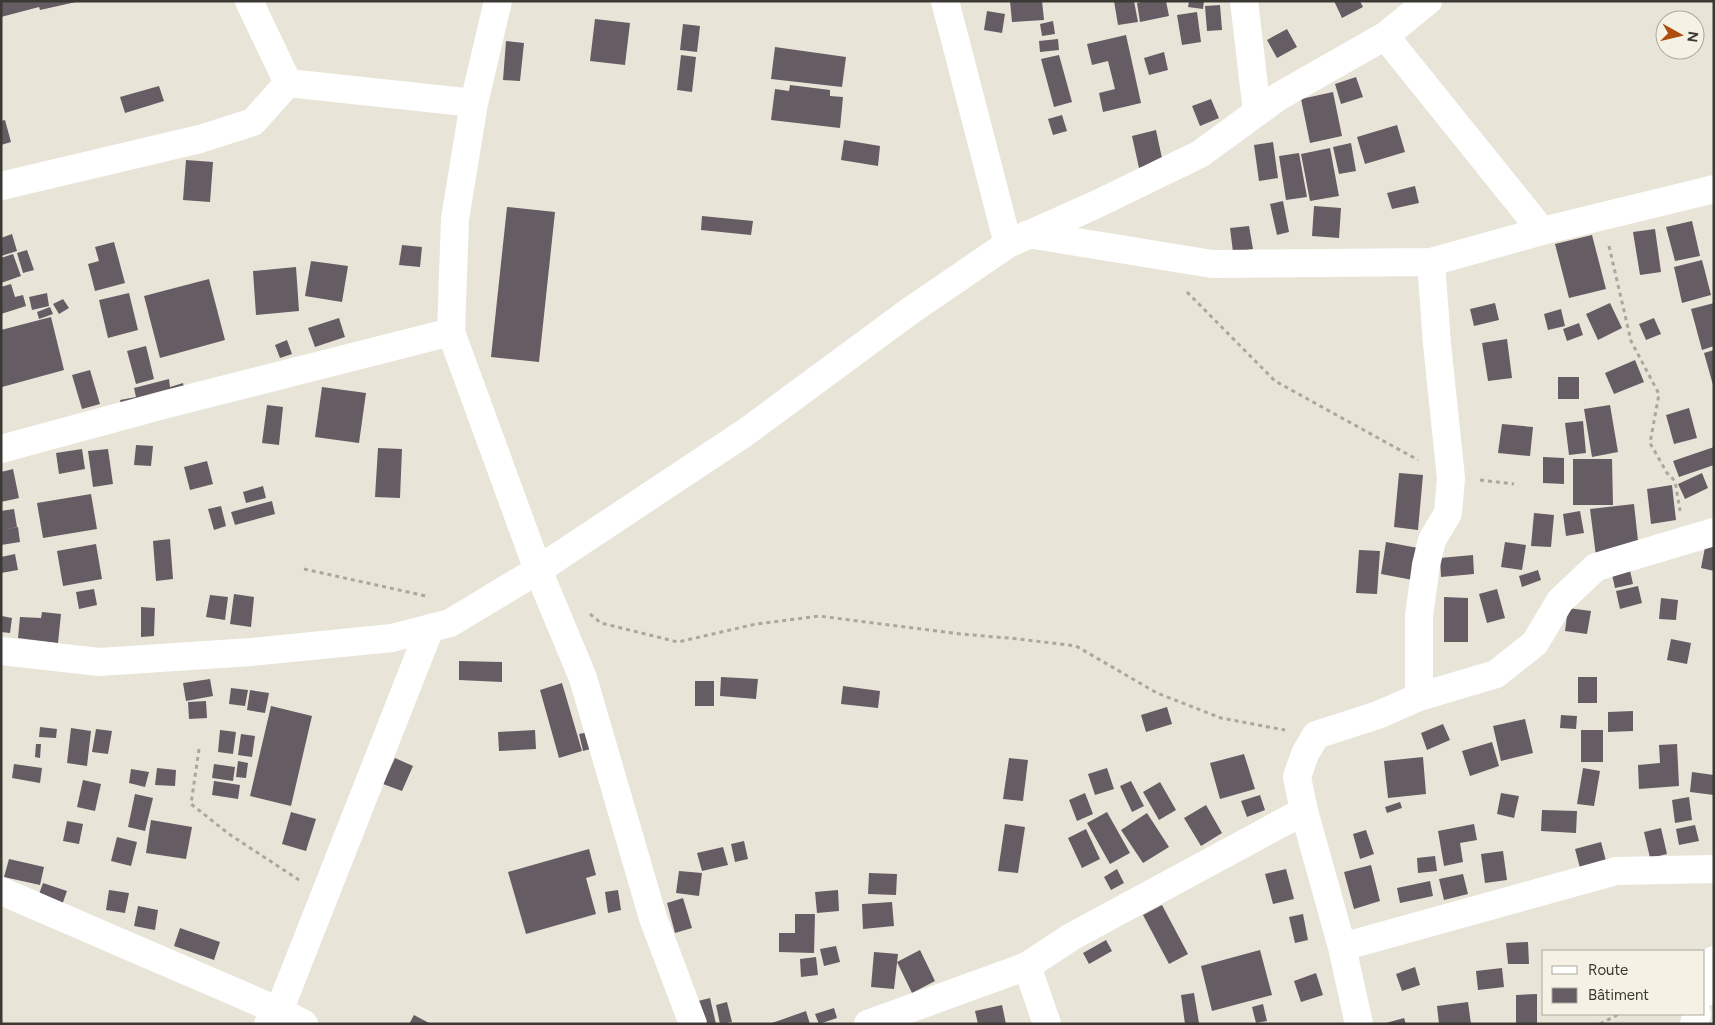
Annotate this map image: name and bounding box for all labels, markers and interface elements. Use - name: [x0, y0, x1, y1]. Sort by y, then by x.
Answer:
- north arrow: [1655, 10, 1705, 60]
- text: N: [1683, 30, 1702, 43]
- legend: [1542, 950, 1705, 1015]
- text: Route: [1588, 961, 1628, 979]
- text: Bâtiment: [1588, 986, 1649, 1004]

